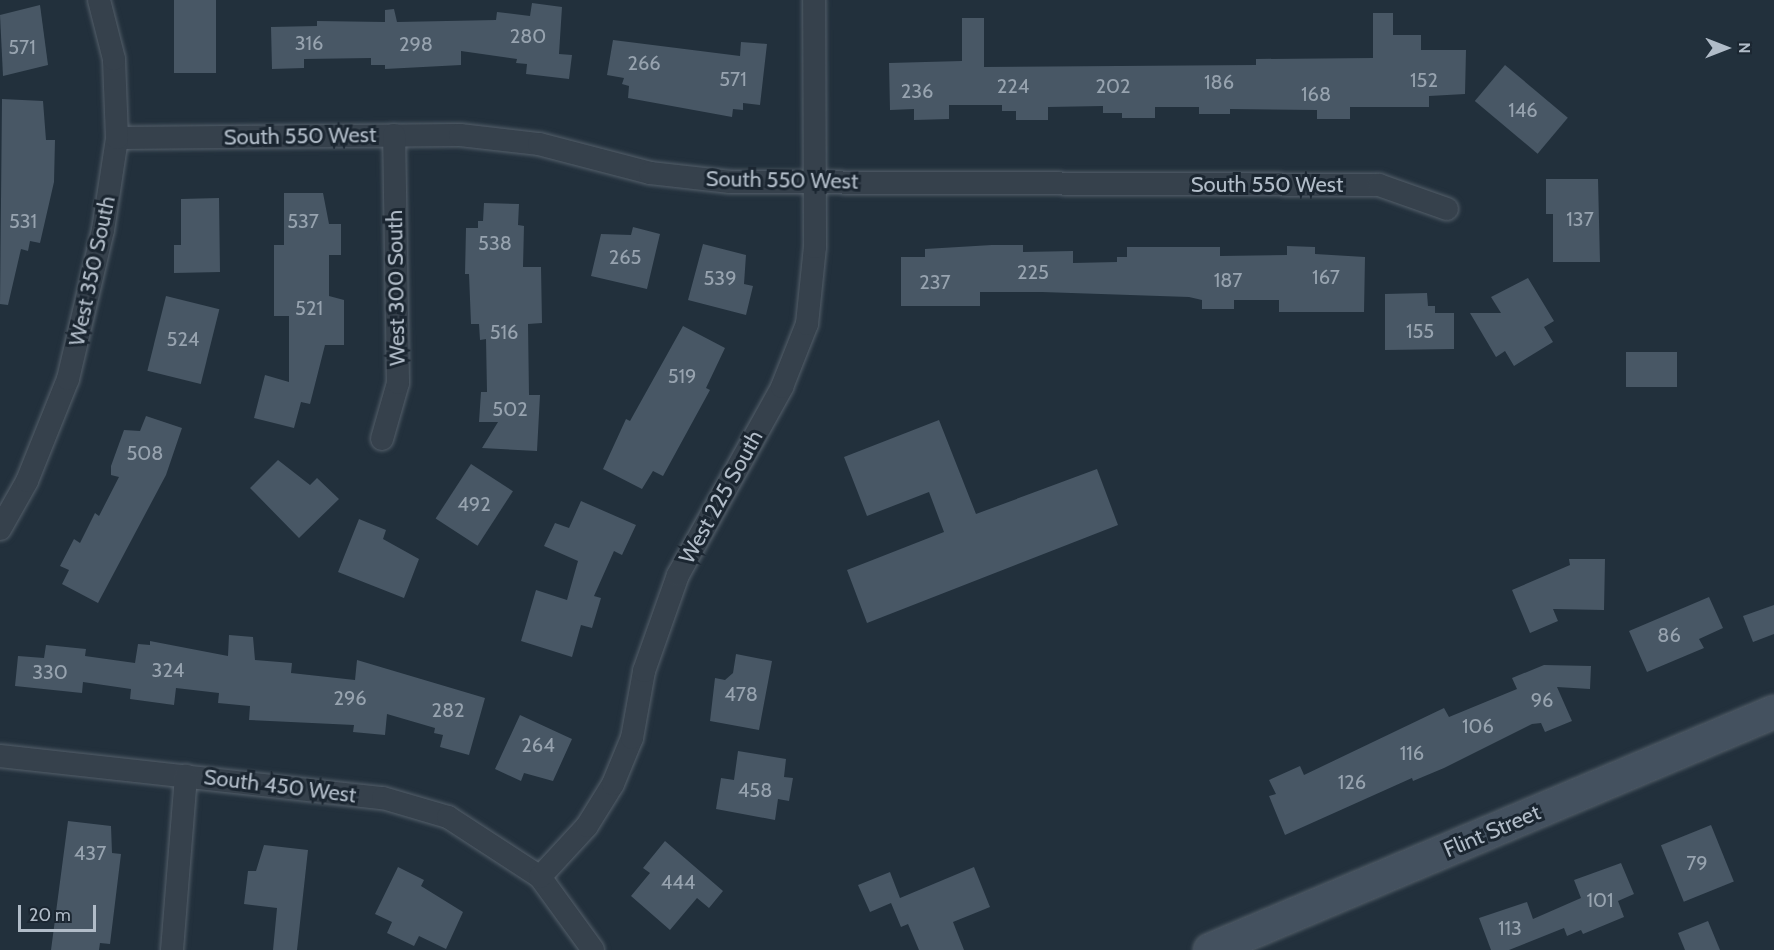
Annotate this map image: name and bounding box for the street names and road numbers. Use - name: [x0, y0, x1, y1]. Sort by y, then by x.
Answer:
- street label: South 550 West: [223, 121, 377, 151]
- street label: South 550 West: [705, 165, 859, 195]
- street label: South 550 West: [1191, 172, 1343, 198]
- street label: West 350 South: [63, 194, 121, 348]
- street label: West 300 South: [381, 210, 411, 366]
- street label: West 225 South: [673, 426, 769, 568]
- street label: South 450 West: [202, 764, 358, 808]
- street label: Flint Street: [1440, 799, 1544, 863]

